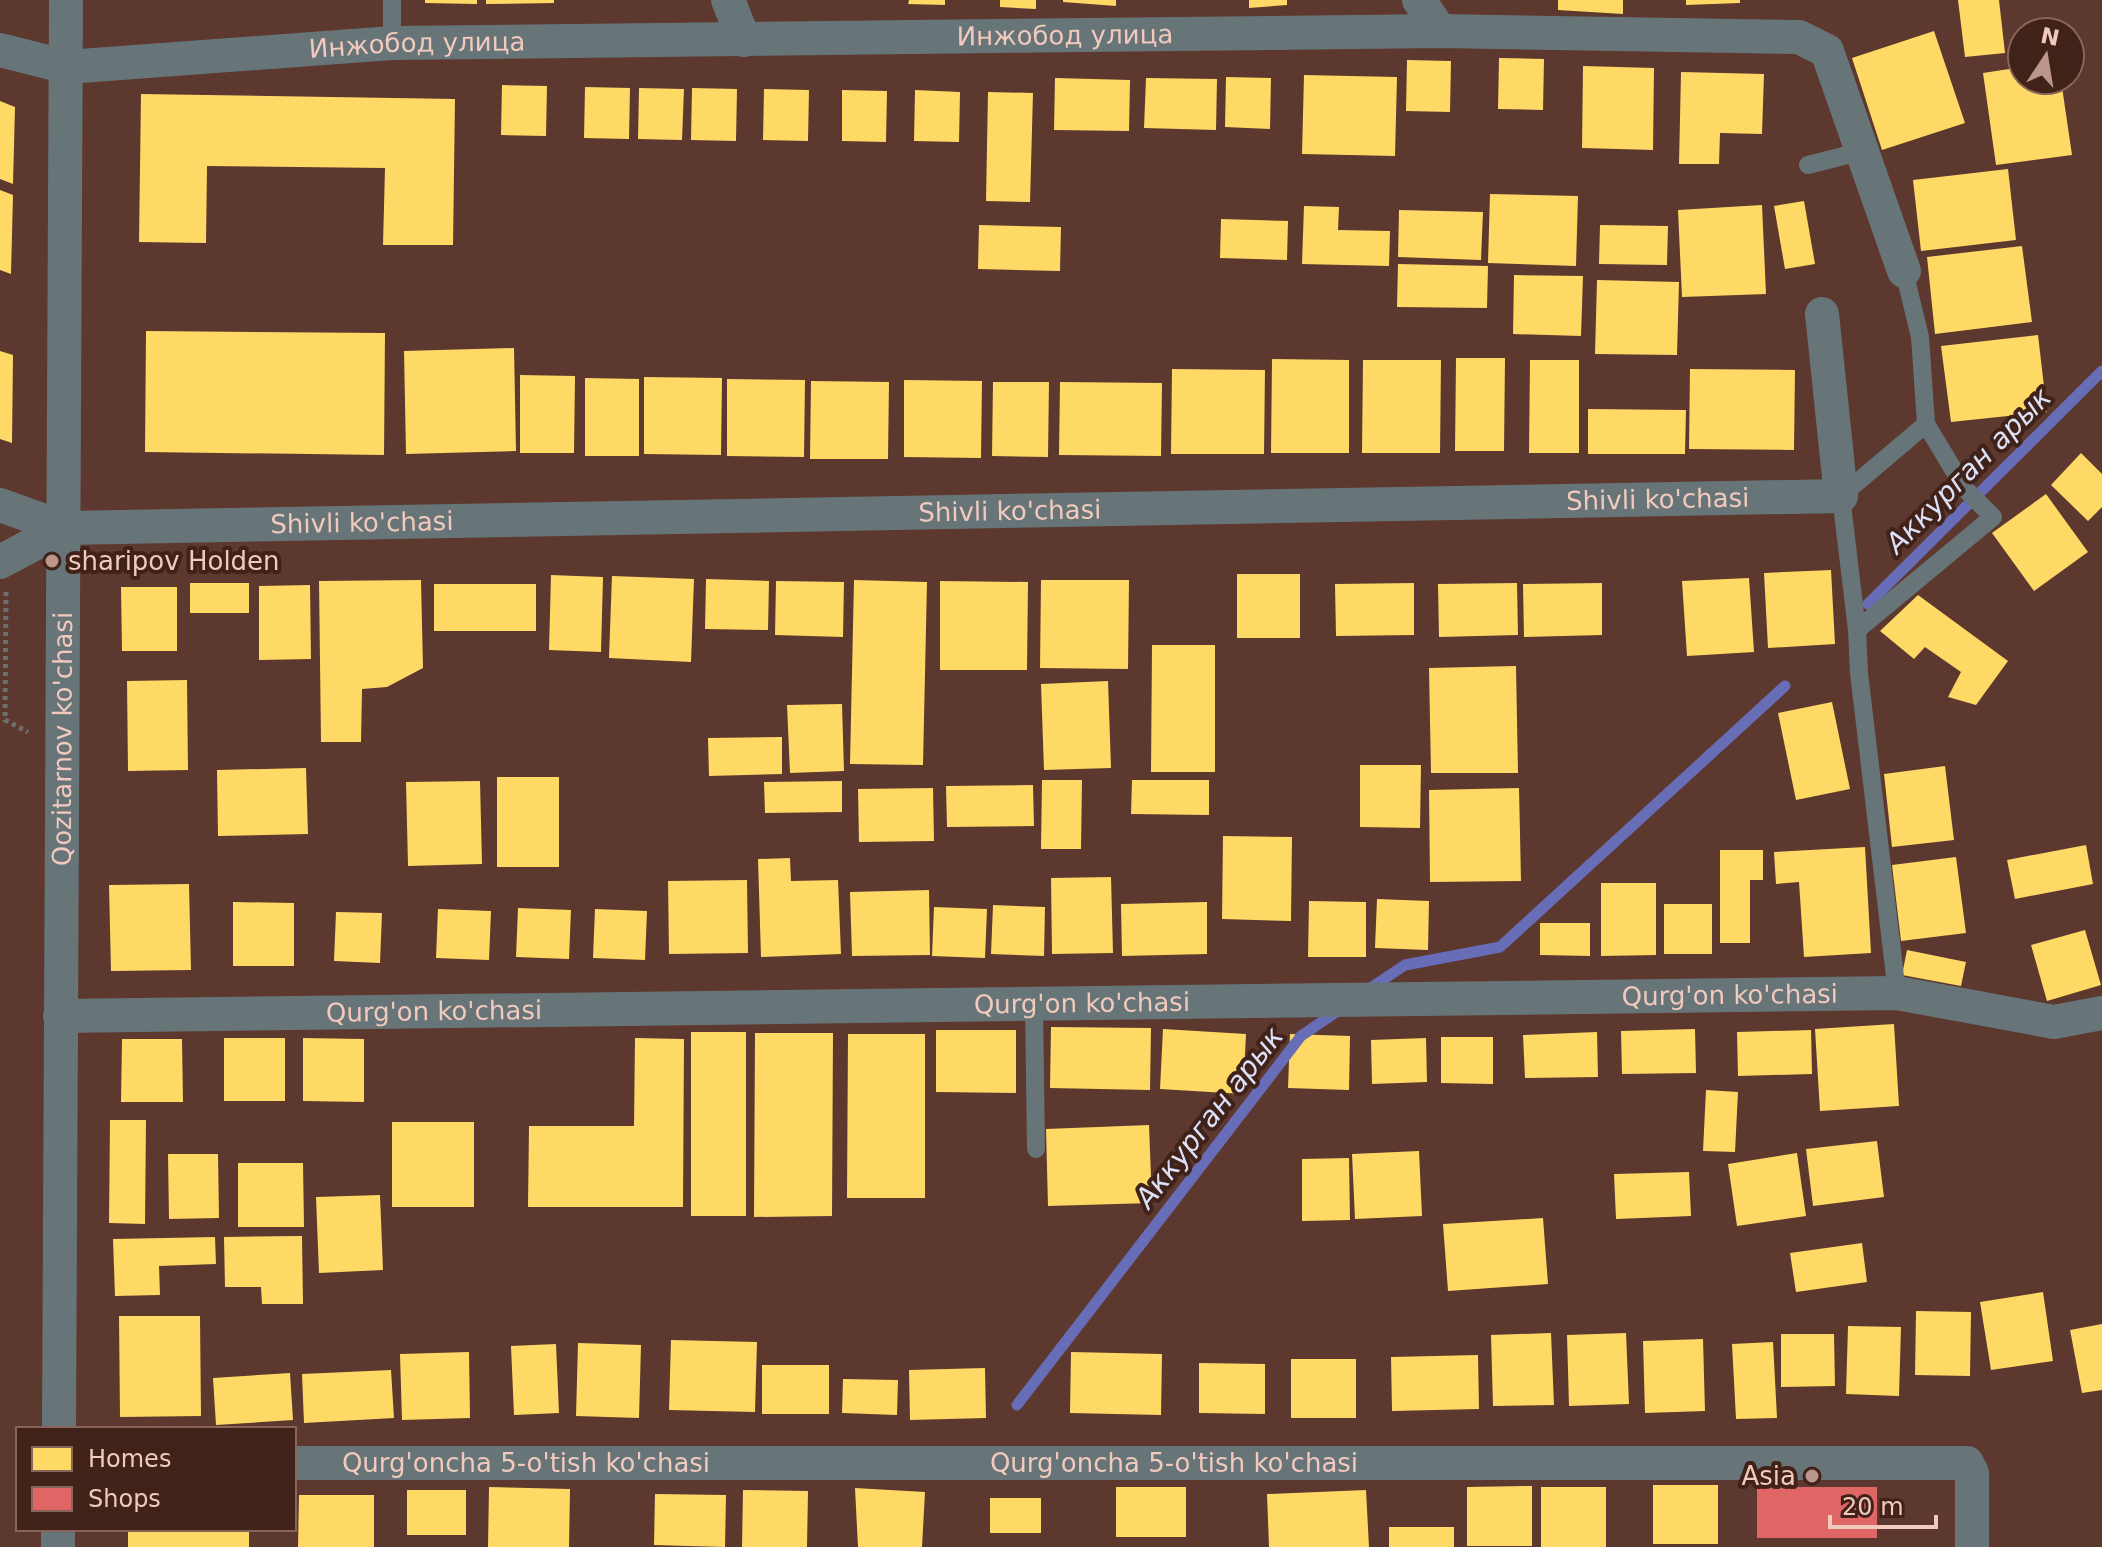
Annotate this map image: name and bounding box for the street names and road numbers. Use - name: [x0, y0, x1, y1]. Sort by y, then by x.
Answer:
- street label: Инжобод улица: [956, 19, 1173, 52]
- street label: Инжобод улица: [308, 26, 525, 64]
- street label: Shivli ko'chasi: [1566, 483, 1750, 516]
- street label: Shivli ko'chasi: [918, 494, 1102, 528]
- street label: Shivli ko'chasi: [270, 506, 454, 539]
- street label: Qozitarnov ko'chasi: [47, 612, 78, 866]
- street label: Qurg'on ko'chasi: [1622, 979, 1838, 1011]
- street label: Qurg'on ko'chasi: [974, 987, 1190, 1020]
- street label: Qurg'on ko'chasi: [326, 995, 542, 1028]
- street label: Qurg'oncha 5-o'tish ko'chasi: [342, 1448, 710, 1478]
- street label: Qurg'oncha 5-o'tish ko'chasi: [990, 1448, 1358, 1478]

